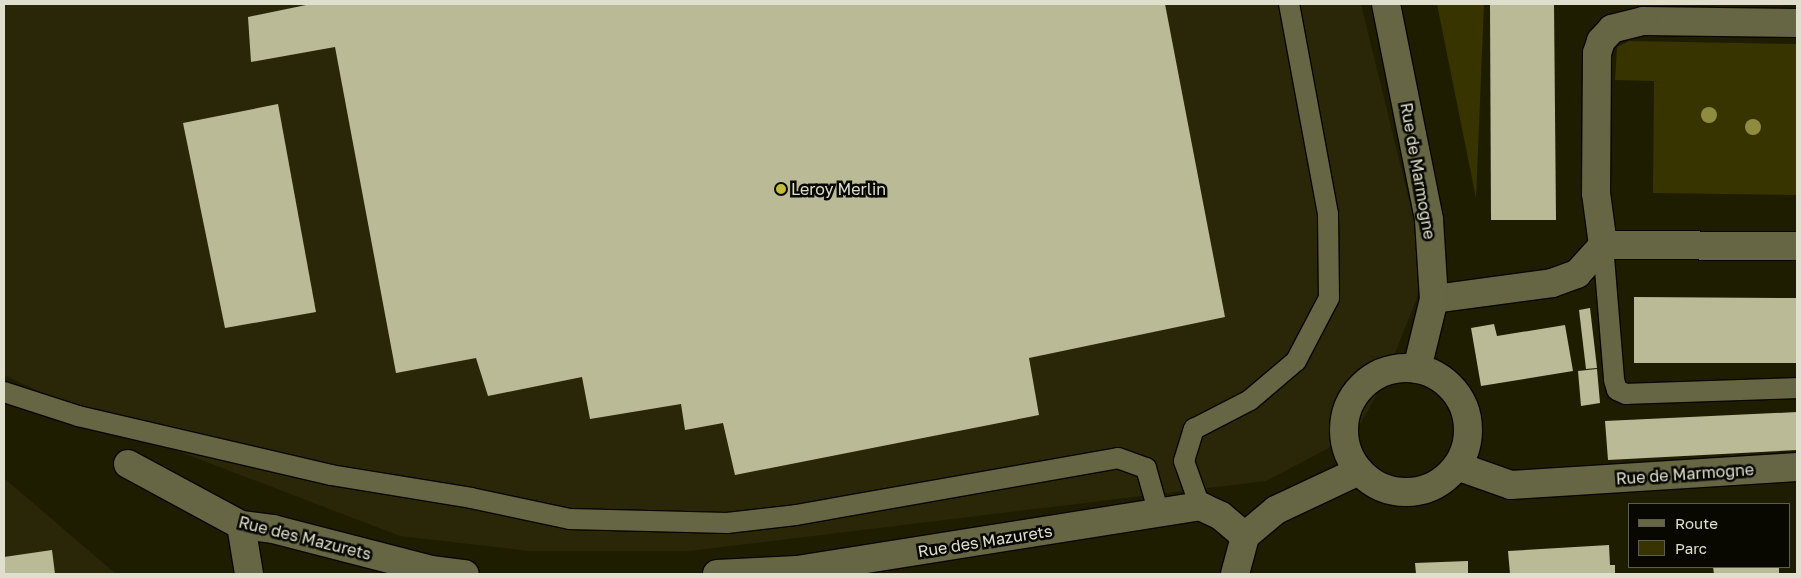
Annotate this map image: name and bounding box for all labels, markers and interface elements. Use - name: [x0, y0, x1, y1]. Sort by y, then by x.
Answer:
- street label: Rue de Marmogne: [1397, 101, 1439, 241]
- place label: Leroy Merlin: [791, 179, 886, 199]
- marker: Leroy Merlin: [775, 183, 787, 195]
- street label: Rue de Marmogne: [1615, 460, 1755, 488]
- legend: [1628, 503, 1791, 568]
- street label: Rue des Mazurets: [237, 512, 373, 564]
- text: Route: [1675, 514, 1718, 532]
- street label: Rue des Mazurets: [916, 521, 1054, 561]
- text: Parc: [1675, 539, 1707, 557]

